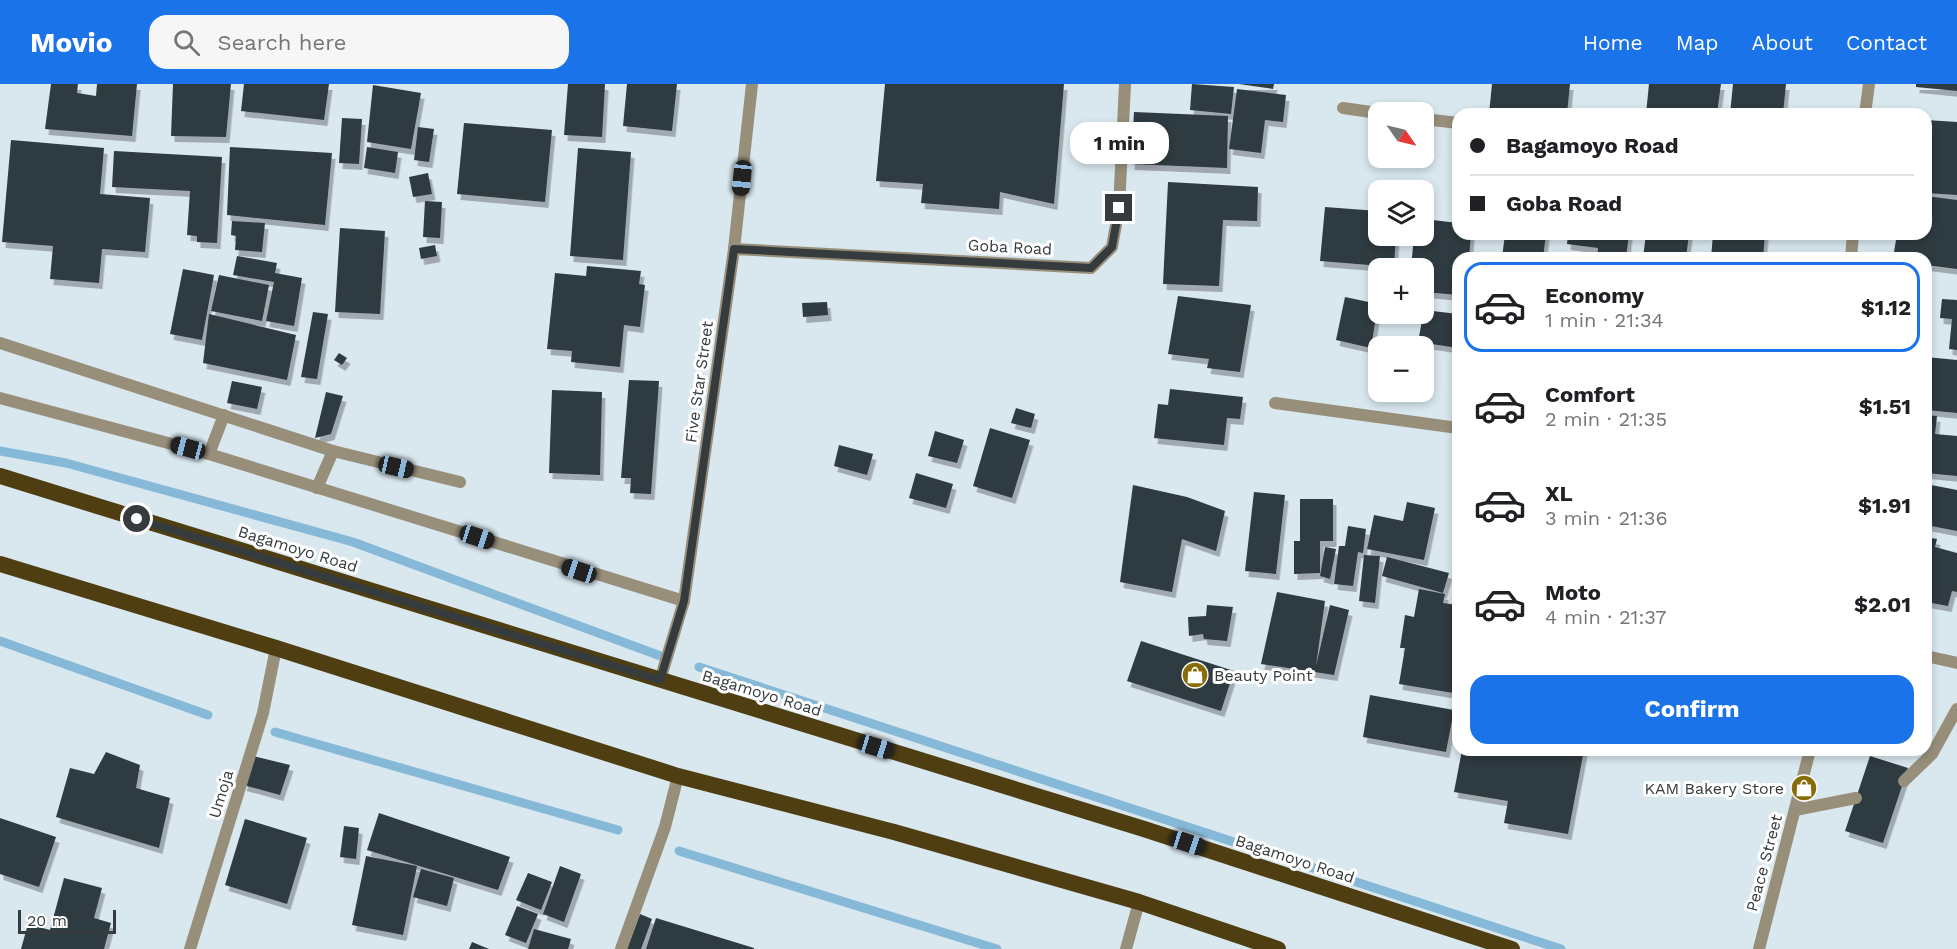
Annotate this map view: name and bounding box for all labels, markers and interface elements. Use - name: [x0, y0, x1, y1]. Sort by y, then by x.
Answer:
- search box: [149, 15, 569, 69]
- text: Movio: [30, 26, 113, 59]
- icon: search: [170, 26, 203, 59]
- text: Search here: [218, 30, 347, 55]
- text: Home: [1583, 30, 1643, 55]
- text: Map: [1676, 30, 1719, 55]
- text: About: [1752, 30, 1813, 55]
- text: Contact: [1846, 30, 1927, 55]
- north arrow: [1368, 102, 1434, 168]
- map controls: [1368, 102, 1434, 402]
- callout: 1 min: [1070, 121, 1168, 163]
- text: 1 min: [1094, 131, 1145, 155]
- text: Bagamoyo Road: [1506, 133, 1678, 158]
- car: [731, 159, 753, 197]
- button: layers: [1368, 180, 1434, 246]
- text: Goba Road: [1506, 191, 1622, 216]
- route end: [1105, 194, 1132, 221]
- street label: Goba Road: [967, 235, 1053, 259]
- button: +: [1368, 258, 1434, 324]
- icon: car: [1473, 280, 1527, 334]
- text: Economy: [1545, 283, 1644, 308]
- text: $1.12: [1861, 295, 1911, 320]
- text: 1 min · 21:34: [1545, 308, 1664, 332]
- street label: Five Star Street: [681, 320, 717, 444]
- button: −: [1368, 336, 1434, 402]
- icon: car: [1473, 379, 1527, 433]
- text: Comfort: [1545, 382, 1635, 407]
- text: $1.51: [1859, 394, 1911, 419]
- text: 2 min · 21:35: [1545, 407, 1667, 431]
- car: [168, 435, 208, 461]
- car: [376, 454, 416, 480]
- icon: car: [1473, 478, 1527, 532]
- text: XL: [1545, 481, 1573, 506]
- text: $1.91: [1858, 493, 1911, 518]
- route start: [123, 505, 150, 532]
- text: 3 min · 21:36: [1545, 506, 1668, 530]
- street label: Bagamoyo Road: [236, 522, 360, 576]
- car: [457, 523, 497, 551]
- car: [559, 557, 599, 585]
- icon: car: [1473, 577, 1527, 631]
- text: Moto: [1545, 580, 1601, 605]
- text: $2.01: [1854, 592, 1911, 617]
- text: 4 min · 21:37: [1545, 605, 1666, 629]
- shop icon: Beauty Point: [1180, 660, 1210, 690]
- street label: Bagamoyo Road: [700, 666, 824, 720]
- place label: Beauty Point: [1214, 666, 1313, 685]
- button: Confirm: [1470, 675, 1914, 744]
- car: [856, 733, 896, 761]
- street label: Umoja: [205, 768, 237, 820]
- shop icon: KAM Bakery Store: [1789, 773, 1819, 803]
- place label: KAM Bakery Store: [1644, 779, 1784, 798]
- street label: Peace Street: [1742, 812, 1786, 914]
- car: [1168, 829, 1208, 857]
- street label: Bagamoyo Road: [1233, 831, 1357, 887]
- scale bar: [18, 907, 116, 934]
- text: 20 m: [27, 911, 67, 930]

